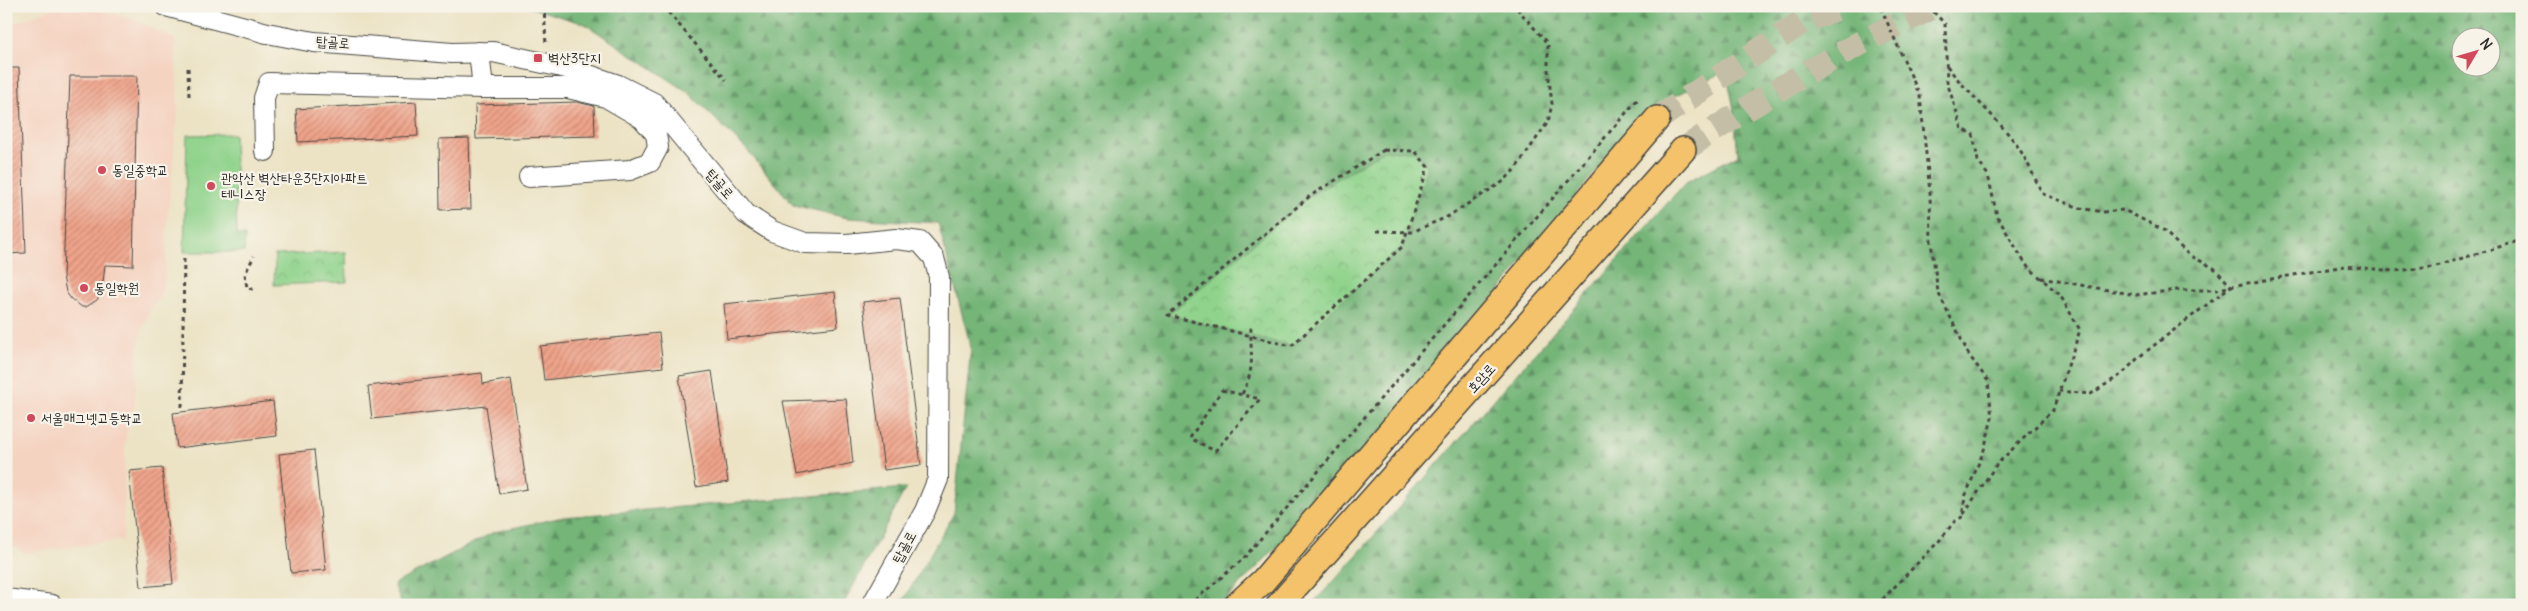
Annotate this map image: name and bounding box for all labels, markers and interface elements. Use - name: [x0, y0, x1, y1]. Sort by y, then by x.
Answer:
- north arrow: [2450, 28, 2500, 78]
- street label: 탑골로: [316, 32, 350, 52]
- text: N: [2476, 35, 2496, 53]
- place label: 벽산3단지: [548, 49, 601, 67]
- marker: 벽산3단지: [532, 52, 544, 64]
- place label: 동일중학교: [112, 161, 168, 179]
- marker: 동일중학교: [96, 164, 108, 176]
- street label: 탑골로: [702, 165, 738, 203]
- place label: 관악산 벽산타운3단지아파트 테니스장: [221, 169, 367, 203]
- marker: 관악산 벽산타운3단지아파트 테니스장: [205, 180, 217, 192]
- place label: 동일학원: [94, 279, 139, 297]
- marker: 동일학원: [78, 282, 90, 294]
- street label: 호암로: [1463, 359, 1499, 397]
- place label: 서울매그넷고등학교: [41, 409, 142, 427]
- marker: 서울매그넷고등학교: [25, 412, 37, 424]
- street label: 탑골로: [888, 528, 920, 566]

